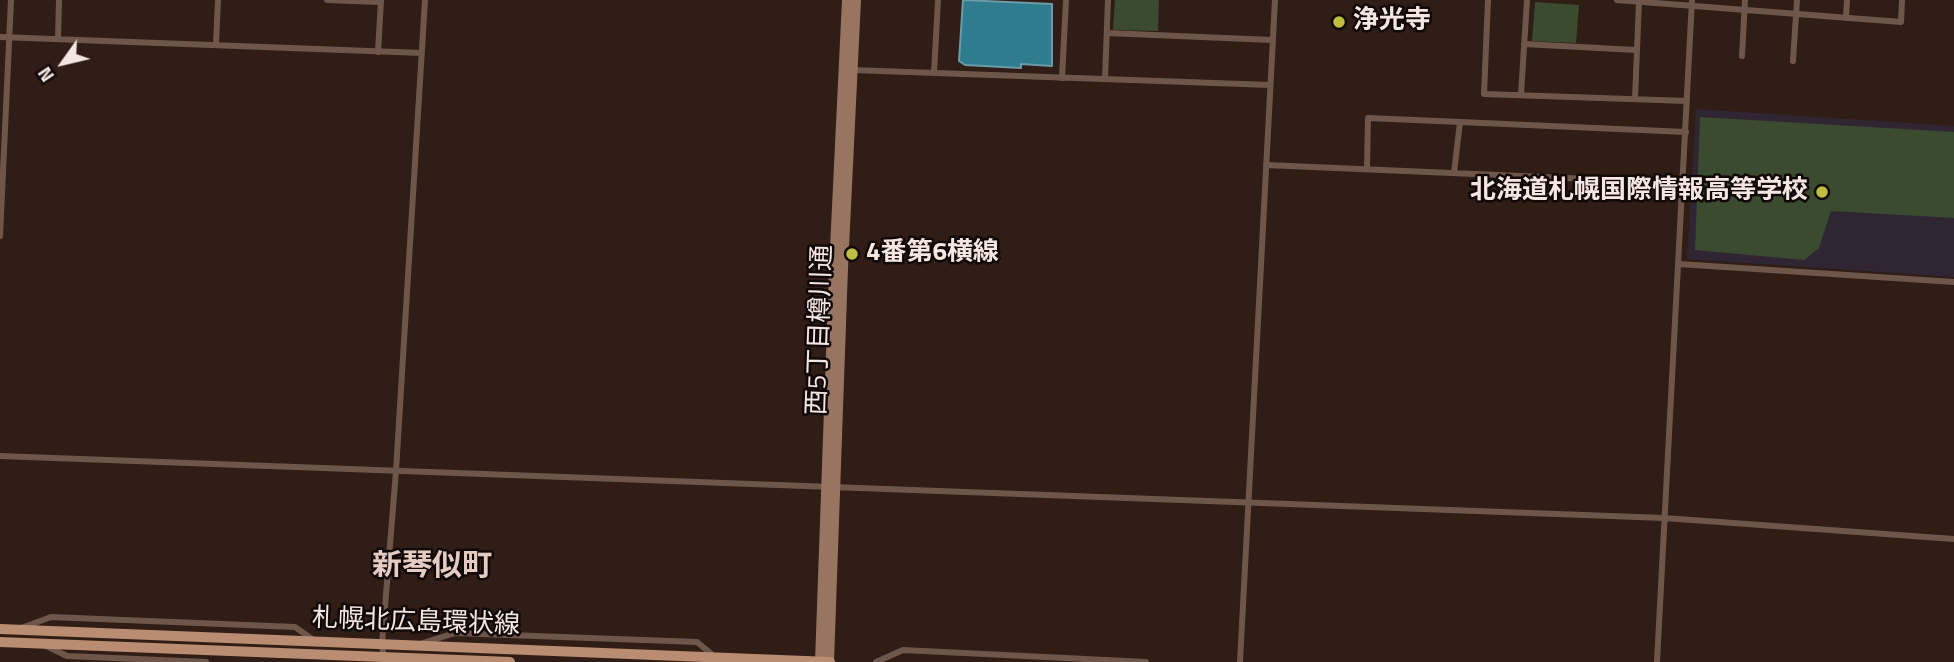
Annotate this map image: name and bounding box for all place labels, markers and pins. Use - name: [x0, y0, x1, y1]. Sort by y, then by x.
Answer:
- place label: 浄光寺: [1353, 6, 1431, 38]
- marker: 浄光寺: [1331, 14, 1347, 30]
- place label: 北海道札幌国際情報高等学校: [1470, 176, 1808, 208]
- marker: 北海道札幌国際情報高等学校: [1814, 184, 1830, 200]
- place label: 4番第6横線: [866, 238, 999, 270]
- marker: 4番第6横線: [844, 246, 860, 262]

